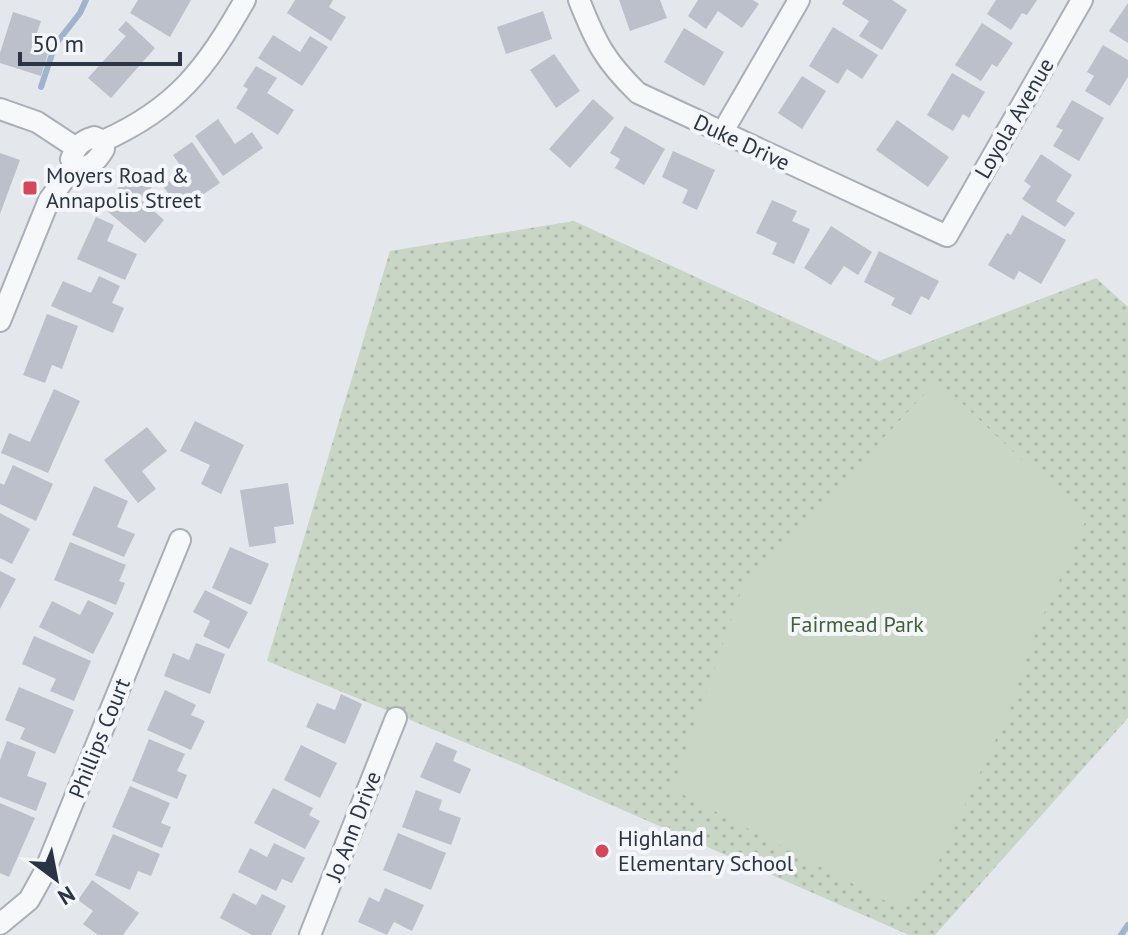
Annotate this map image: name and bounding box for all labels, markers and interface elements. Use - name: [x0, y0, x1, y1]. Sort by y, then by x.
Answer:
- scale bar: [20, 16, 180, 66]
- text: 50 m: [32, 28, 84, 59]
- street label: Loyola Avenue: [968, 53, 1060, 183]
- street label: Duke Drive: [689, 108, 795, 176]
- place label: Moyers Road & Annapolis Street: [46, 161, 202, 214]
- marker: Moyers Road & Annapolis Street: [21, 179, 39, 197]
- park label: Fairmead Park: [790, 610, 924, 638]
- street label: Phillips Court: [62, 673, 136, 802]
- street label: Jo Ann Drive: [319, 767, 387, 886]
- place label: Highland Elementary School: [618, 824, 794, 877]
- north arrow: [16, 839, 96, 919]
- marker: Highland Elementary School: [593, 842, 611, 860]
- text: N: [53, 880, 80, 912]

